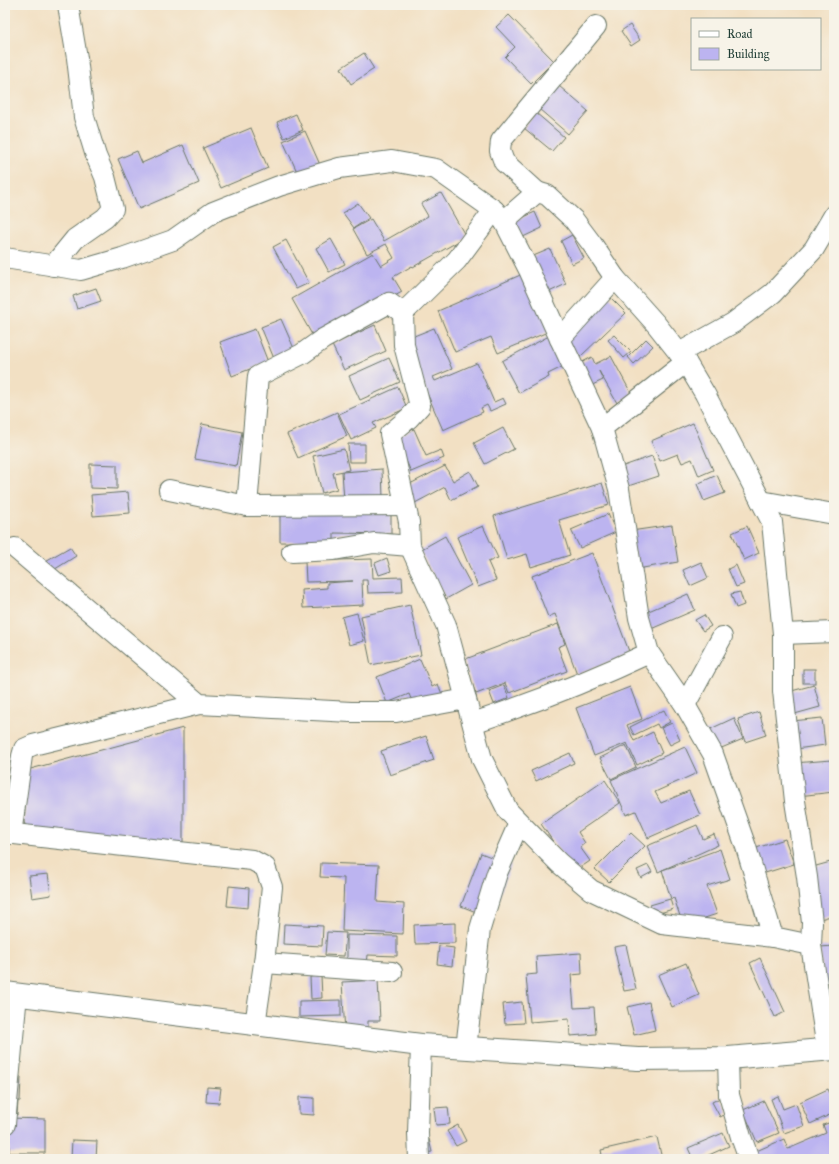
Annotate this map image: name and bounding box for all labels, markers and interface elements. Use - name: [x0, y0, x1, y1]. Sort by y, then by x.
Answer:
- legend: [691, 18, 821, 70]
- text: Road: [727, 27, 753, 41]
- text: Building: [727, 47, 770, 62]

